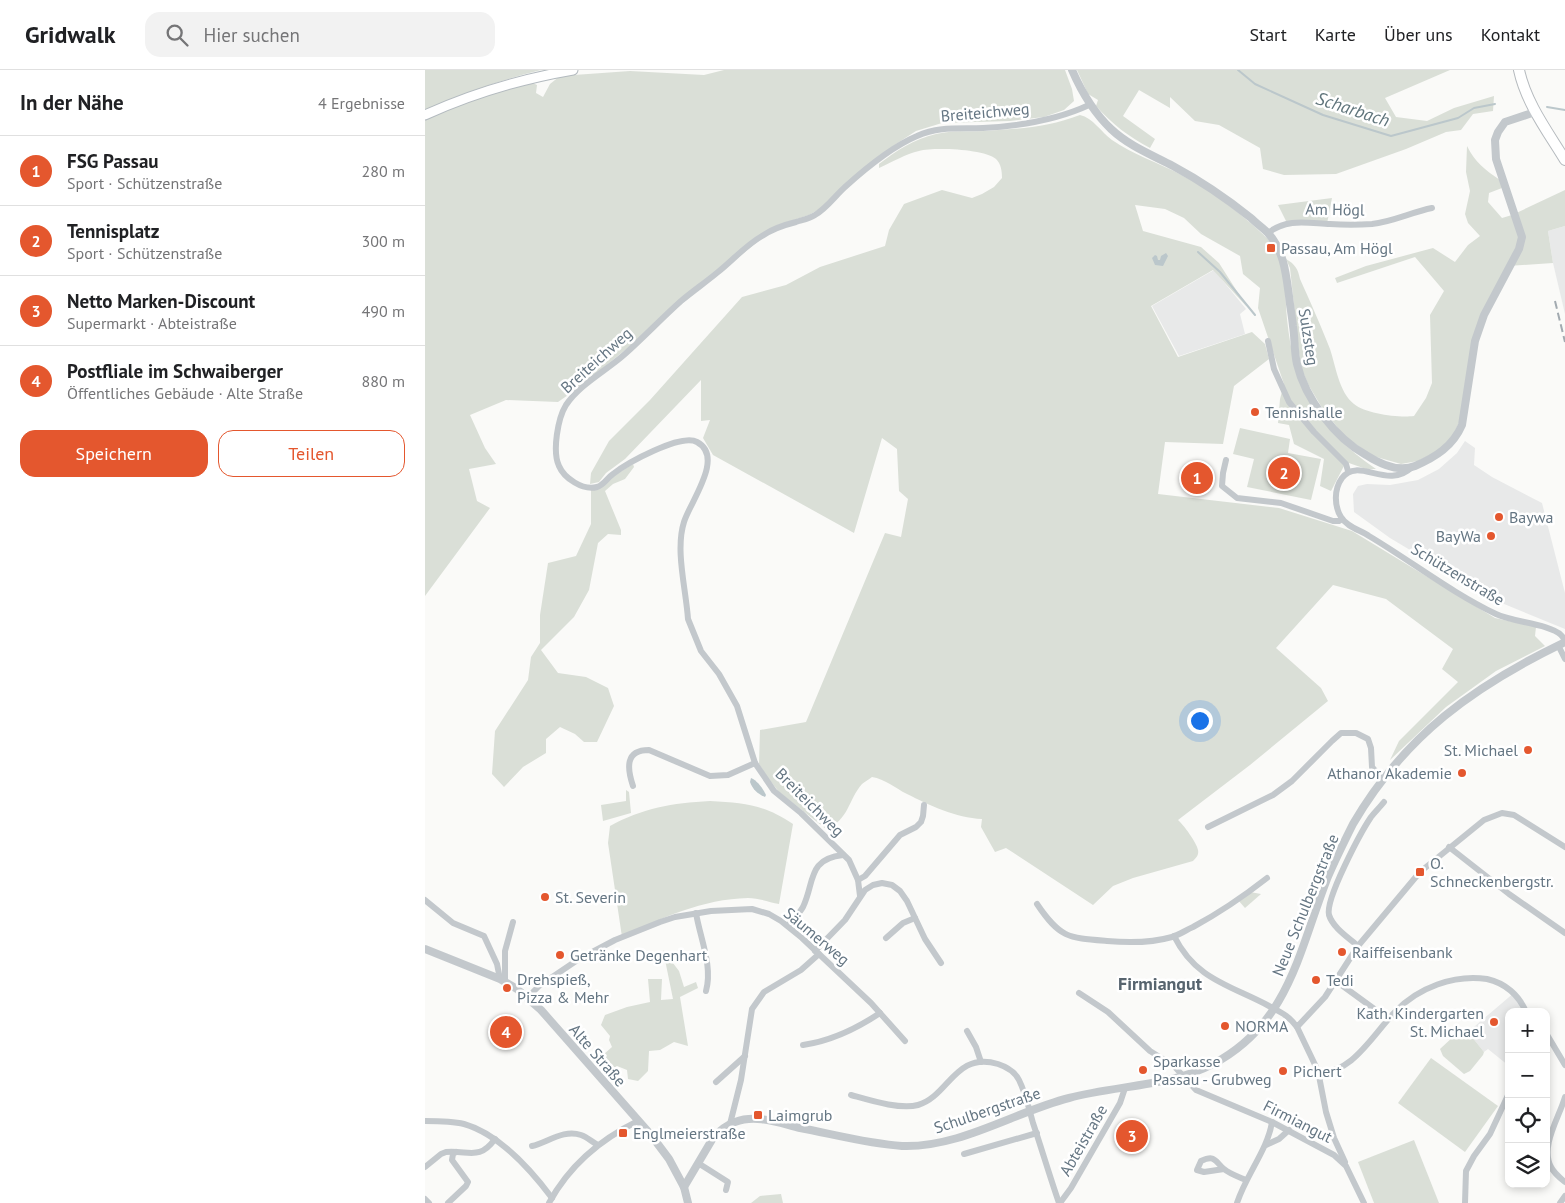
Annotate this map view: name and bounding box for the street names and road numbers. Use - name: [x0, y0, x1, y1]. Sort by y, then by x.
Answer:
- street label: Breiteichweg: [940, 98, 1030, 126]
- street label: Am Högl: [1305, 198, 1365, 220]
- street label: Sulzsteg: [1295, 307, 1323, 367]
- street label: Breiteichweg: [556, 323, 636, 397]
- street label: Schützenstraße: [1408, 538, 1508, 610]
- street label: Breiteichweg: [771, 763, 849, 841]
- street label: Neue Schulbergstraße: [1267, 831, 1343, 979]
- street label: Säumerweg: [780, 903, 854, 969]
- street label: Alte Straße: [565, 1020, 631, 1090]
- street label: Schulbergstraße: [931, 1082, 1043, 1138]
- street label: Firmiangut: [1260, 1095, 1336, 1147]
- street label: Abteistraße: [1055, 1101, 1111, 1179]

